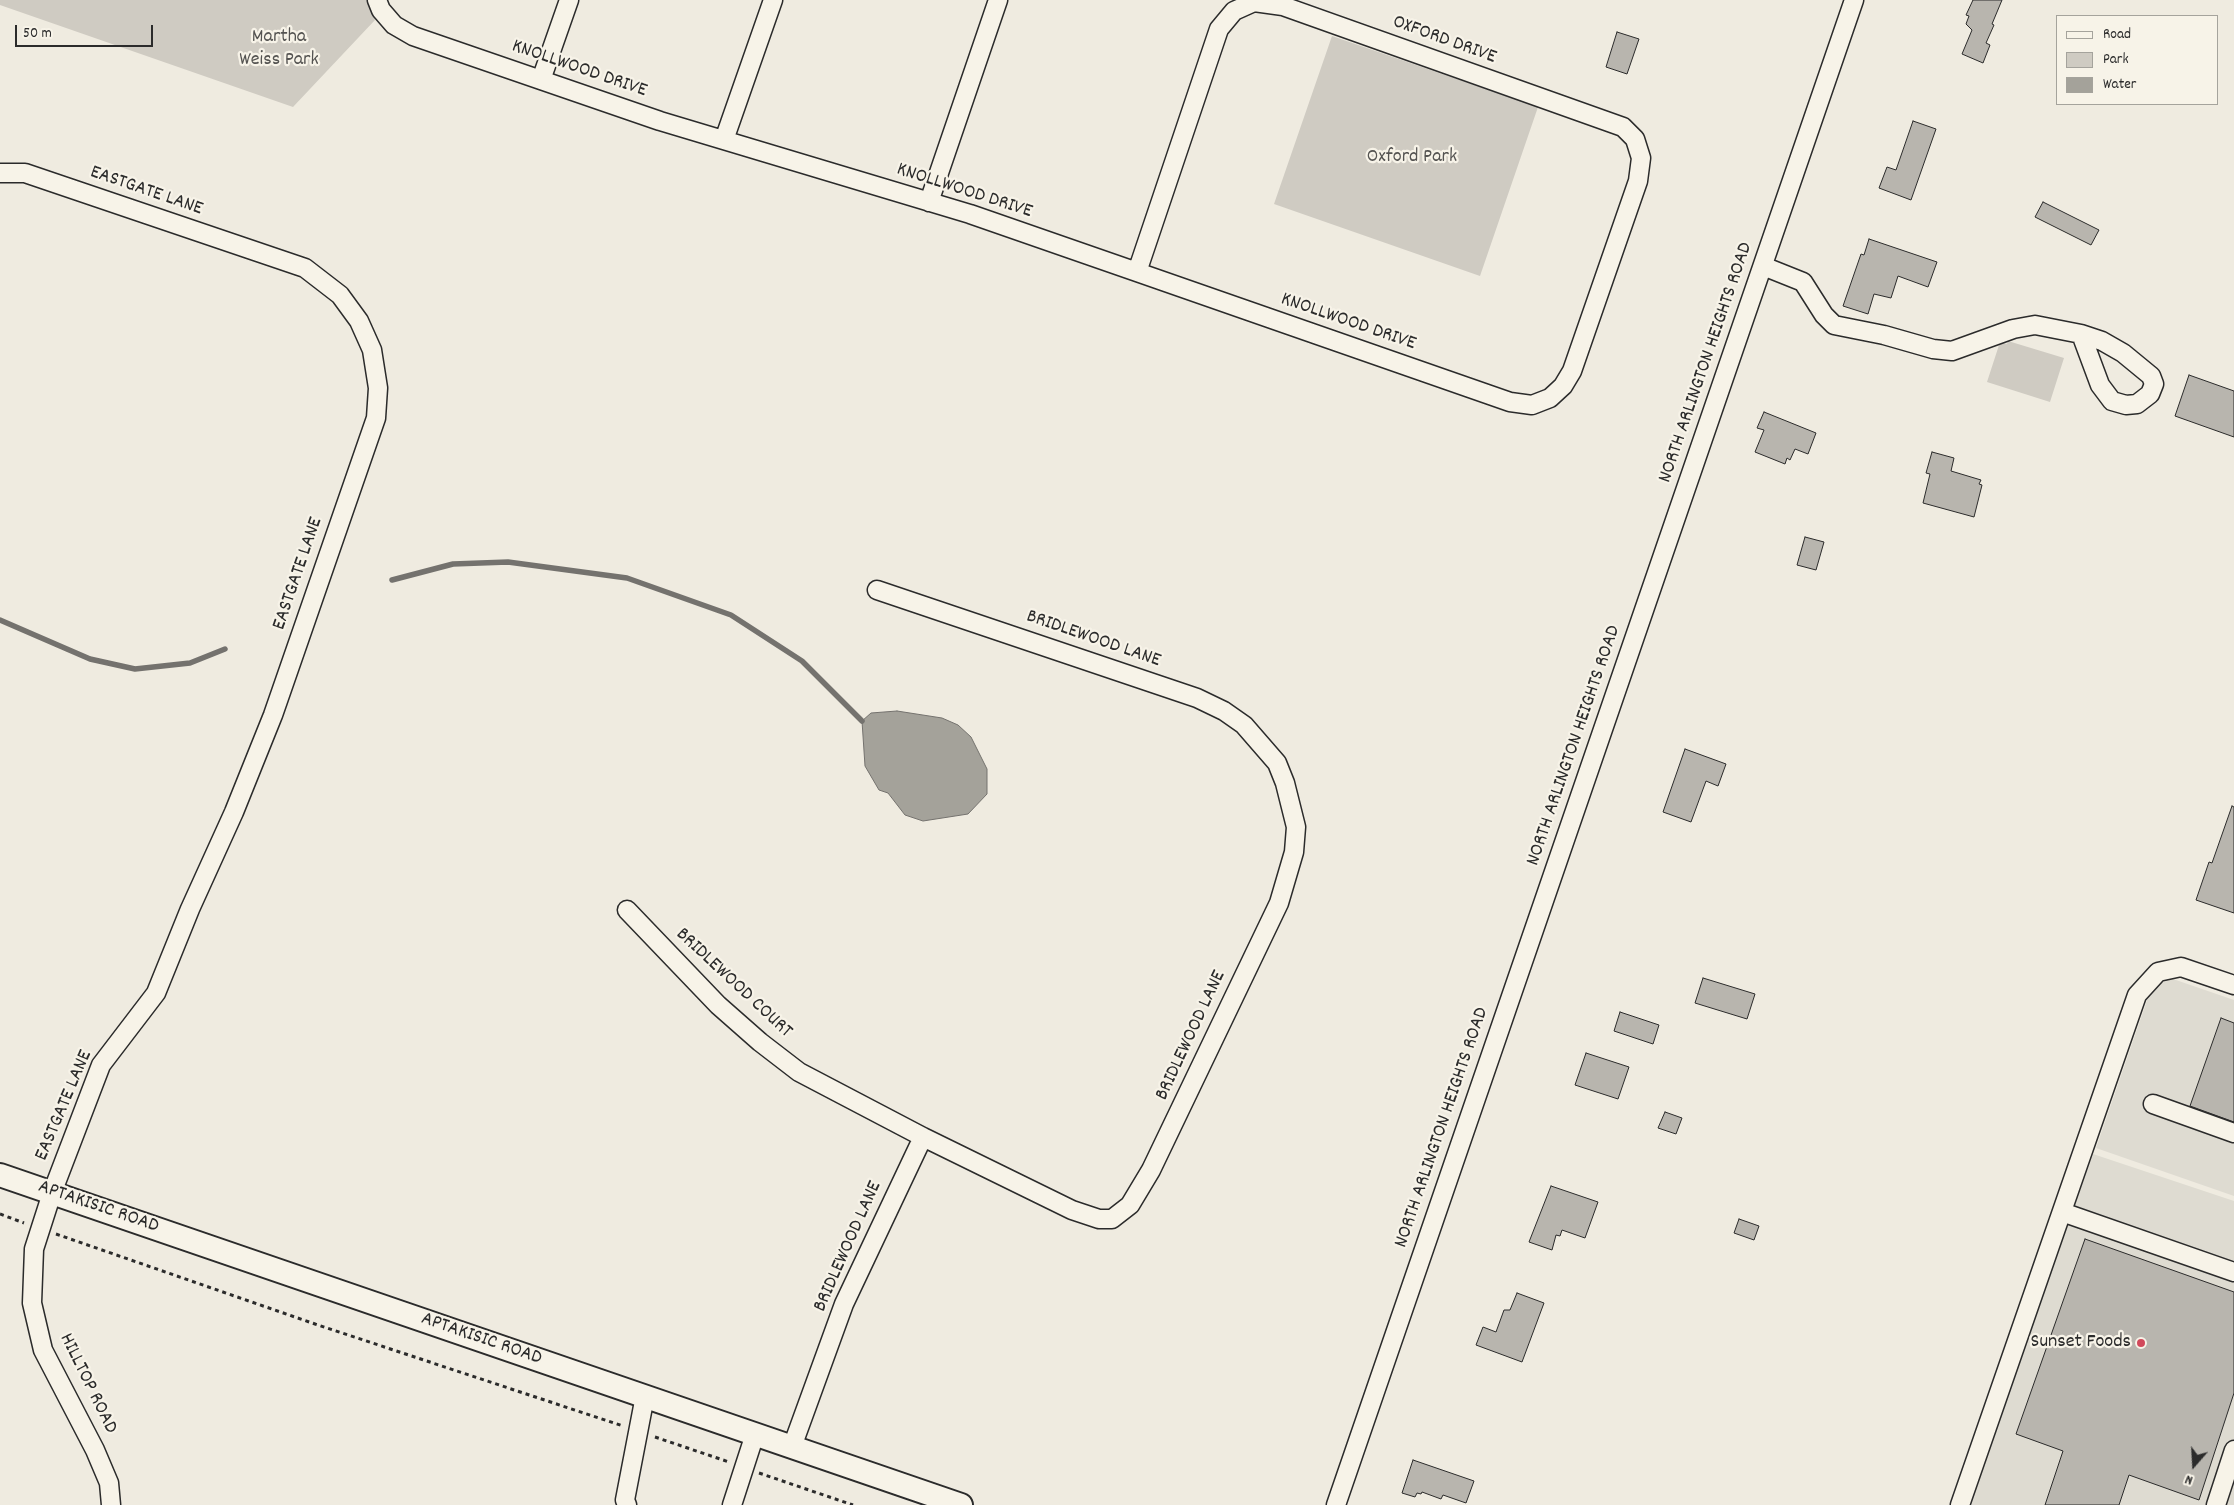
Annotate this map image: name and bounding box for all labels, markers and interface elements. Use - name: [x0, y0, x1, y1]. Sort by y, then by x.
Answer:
- street label: OXFORD DRIVE: [1389, 11, 1499, 71]
- scale bar: [18, 15, 155, 47]
- legend: [2056, 15, 2219, 105]
- text: 50 m: [23, 23, 52, 45]
- text: Road: [2103, 24, 2131, 46]
- park label: Martha Weiss Park: [239, 26, 319, 73]
- street label: KNOLLWOOD DRIVE: [508, 36, 650, 104]
- text: Park: [2103, 49, 2129, 71]
- text: Water: [2103, 74, 2136, 96]
- park label: Oxford Park: [1367, 146, 1457, 170]
- street label: KNOLLWOOD DRIVE: [893, 159, 1035, 225]
- street label: EASTGATE LANE: [87, 162, 205, 222]
- street label: NORTH ARLINGTON HEIGHTS ROAD: [1655, 240, 1759, 486]
- street label: KNOLLWOOD DRIVE: [1277, 289, 1419, 357]
- street label: EASTGATE LANE: [269, 515, 329, 633]
- street label: BRIDLEWOOD LANE: [1023, 606, 1163, 674]
- street label: NORTH ARLINGTON HEIGHTS ROAD: [1523, 623, 1627, 869]
- street label: BRIDLEWOOD COURT: [670, 924, 796, 1044]
- street label: BRIDLEWOOD LANE: [1151, 967, 1233, 1105]
- street label: NORTH ARLINGTON HEIGHTS ROAD: [1391, 1005, 1495, 1251]
- street label: EASTGATE LANE: [31, 1047, 99, 1165]
- street label: APTAKISIC ROAD: [34, 1176, 162, 1240]
- street label: BRIDLEWOOD LANE: [809, 1178, 889, 1316]
- street label: APTAKISIC ROAD: [417, 1308, 545, 1372]
- street label: HILLTOP ROAD: [52, 1330, 122, 1438]
- place label: Sunset Foods: [2031, 1331, 2131, 1355]
- marker: Sunset Foods: [2135, 1337, 2147, 1349]
- north arrow: [2169, 1440, 2219, 1490]
- text: N: [2183, 1469, 2196, 1490]

